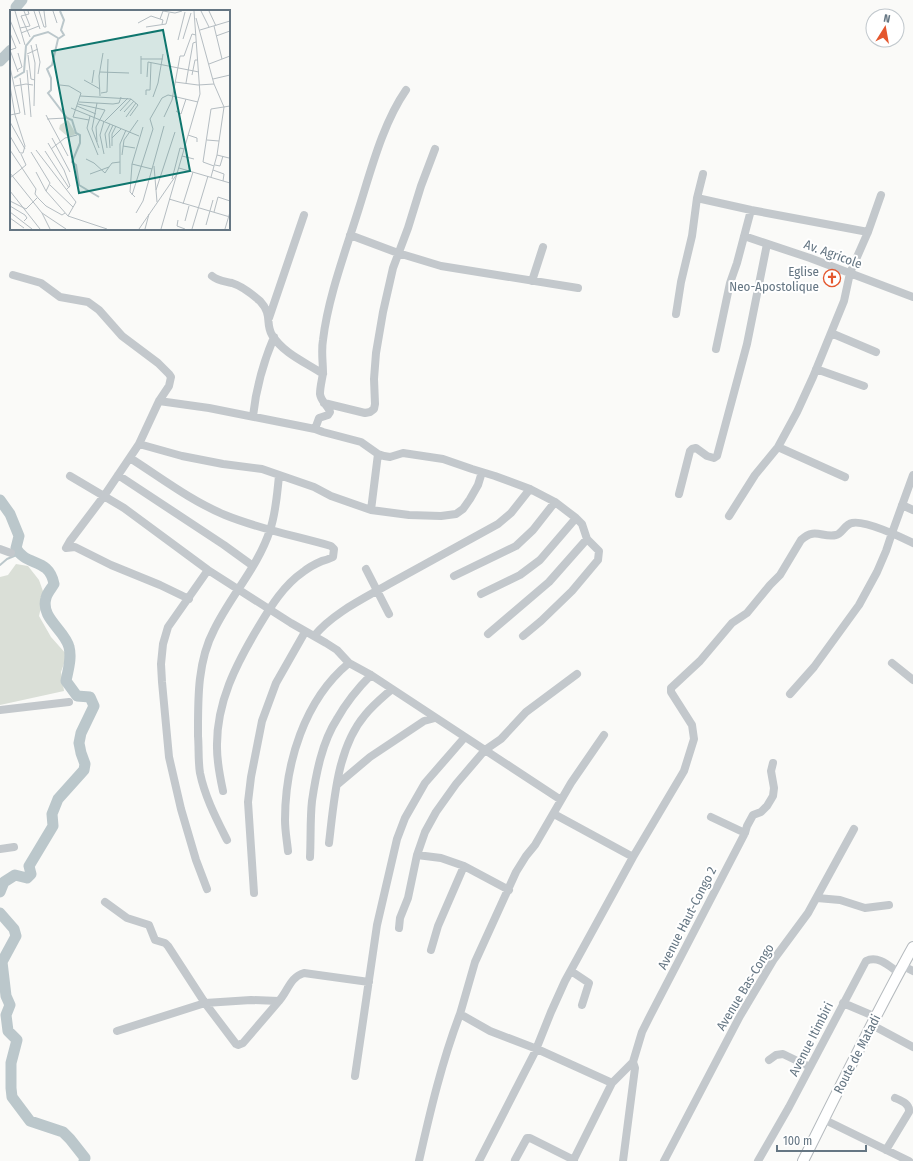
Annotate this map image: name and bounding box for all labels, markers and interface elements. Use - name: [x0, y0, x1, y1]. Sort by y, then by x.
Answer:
- north arrow: [865, 8, 905, 48]
- inset map: [10, 10, 230, 230]
- text: N: [882, 12, 891, 26]
- street label: Av. Agricole: [802, 237, 864, 271]
- place label: Eglise Neo-Apostolique: [729, 264, 819, 294]
- church icon: Eglise Neo-Apostolique: [822, 268, 842, 288]
- street label: Avenue Haut-Congo 2: [655, 864, 720, 972]
- street label: Avenue Bas-Congo: [713, 941, 777, 1033]
- street label: Avenue Itimbiri: [786, 999, 836, 1079]
- street label: Route de Matadi: [831, 1012, 883, 1096]
- scale bar: [777, 1127, 866, 1153]
- text: 100 m: [783, 1134, 812, 1148]

